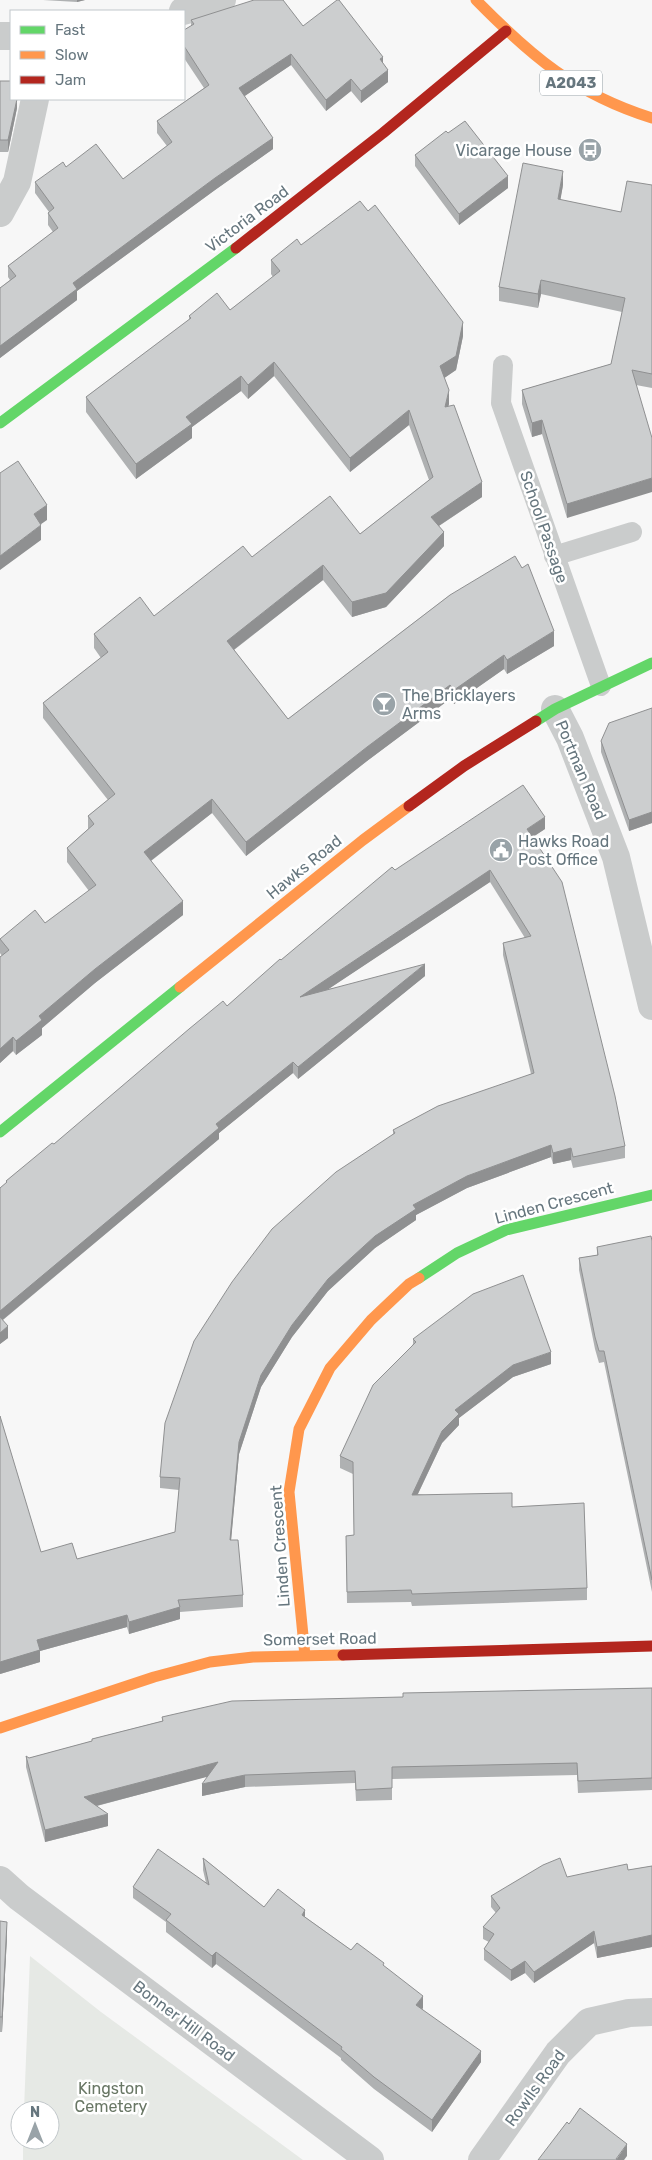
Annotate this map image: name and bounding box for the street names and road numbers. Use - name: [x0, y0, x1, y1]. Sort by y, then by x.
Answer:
- road number: A2043: [540, 70, 602, 96]
- street label: Victoria Road: [202, 182, 292, 256]
- street label: School Passage: [516, 468, 572, 586]
- street label: Portman Road: [551, 717, 611, 823]
- street label: Hawks Road: [263, 831, 345, 903]
- street label: Linden Crescent: [493, 1178, 615, 1228]
- street label: Linden Crescent: [266, 1484, 294, 1608]
- street label: Somerset Road: [263, 1629, 377, 1649]
- street label: Bonner Hill Road: [129, 1976, 239, 2066]
- street label: Rowlls Road: [501, 2046, 569, 2130]

